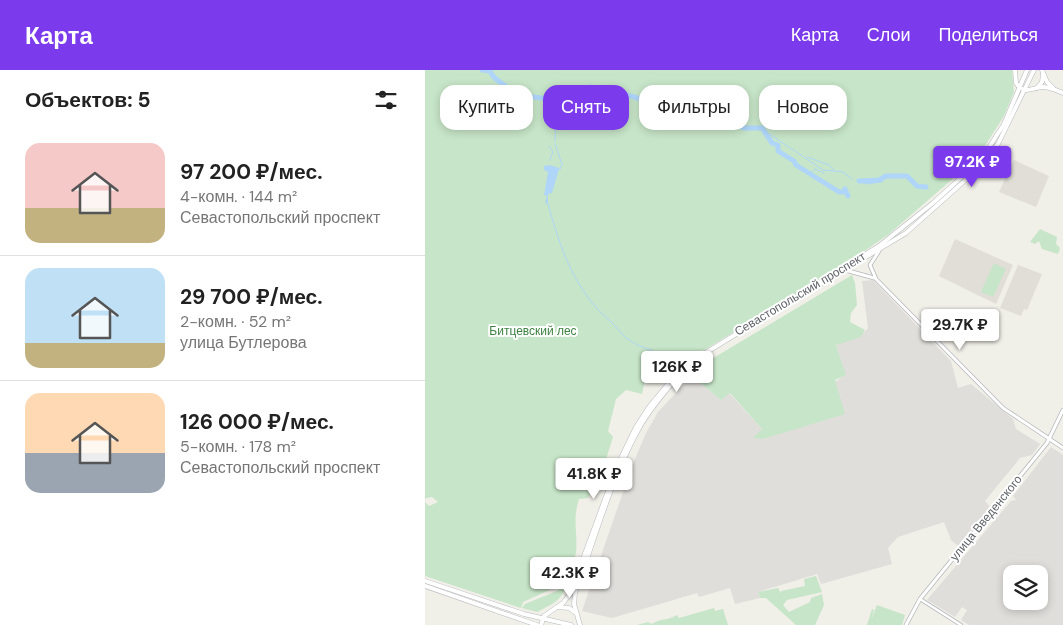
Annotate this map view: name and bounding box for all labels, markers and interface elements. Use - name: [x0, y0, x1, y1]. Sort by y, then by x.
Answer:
- text: Карта: [25, 20, 93, 51]
- text: Карта: [791, 23, 839, 47]
- text: Слои: [867, 23, 911, 47]
- text: Поделиться: [939, 23, 1038, 47]
- chip: Купить: [440, 85, 533, 130]
- chip: Снять: [543, 85, 629, 130]
- chip: Фильтры: [639, 85, 749, 130]
- chip: Новое: [759, 85, 847, 130]
- text: Объектов: 5: [25, 86, 151, 114]
- icon: filters: [372, 86, 400, 114]
- pin: 97.2K ₽: [926, 146, 1018, 188]
- text: 97.2K ₽: [944, 151, 1000, 172]
- text: 97 200 ₽/мес.: [180, 158, 322, 186]
- icon: home: [65, 163, 125, 223]
- text: 4-комн. · 144 m²: [180, 186, 297, 207]
- text: Севастопольский проспект: [180, 207, 380, 228]
- street label: Севастопольский проспект: [732, 248, 869, 340]
- text: 29 700 ₽/мес.: [180, 283, 323, 311]
- icon: home: [65, 288, 125, 348]
- pin: 29.7K ₽: [914, 308, 1006, 351]
- text: 2-комн. · 52 m²: [180, 311, 291, 332]
- text: 29.7K ₽: [932, 314, 988, 335]
- park label: Битцевский лес: [489, 323, 577, 339]
- text: улица Бутлерова: [180, 332, 307, 353]
- pin: 126K ₽: [636, 350, 718, 393]
- text: 126K ₽: [652, 356, 702, 377]
- text: 126 000 ₽/мес.: [180, 408, 334, 436]
- icon: home: [65, 413, 125, 473]
- text: 5-комн. · 178 m²: [180, 436, 296, 457]
- text: Севастопольский проспект: [180, 457, 380, 478]
- pin: 41.8K ₽: [548, 458, 640, 500]
- text: 41.8K ₽: [566, 463, 622, 484]
- street label: улица Введенского: [946, 472, 1026, 564]
- pin: 42.3K ₽: [524, 556, 616, 599]
- text: 42.3K ₽: [541, 562, 599, 583]
- map controls: [1003, 565, 1048, 610]
- button: layers: [1003, 565, 1048, 610]

